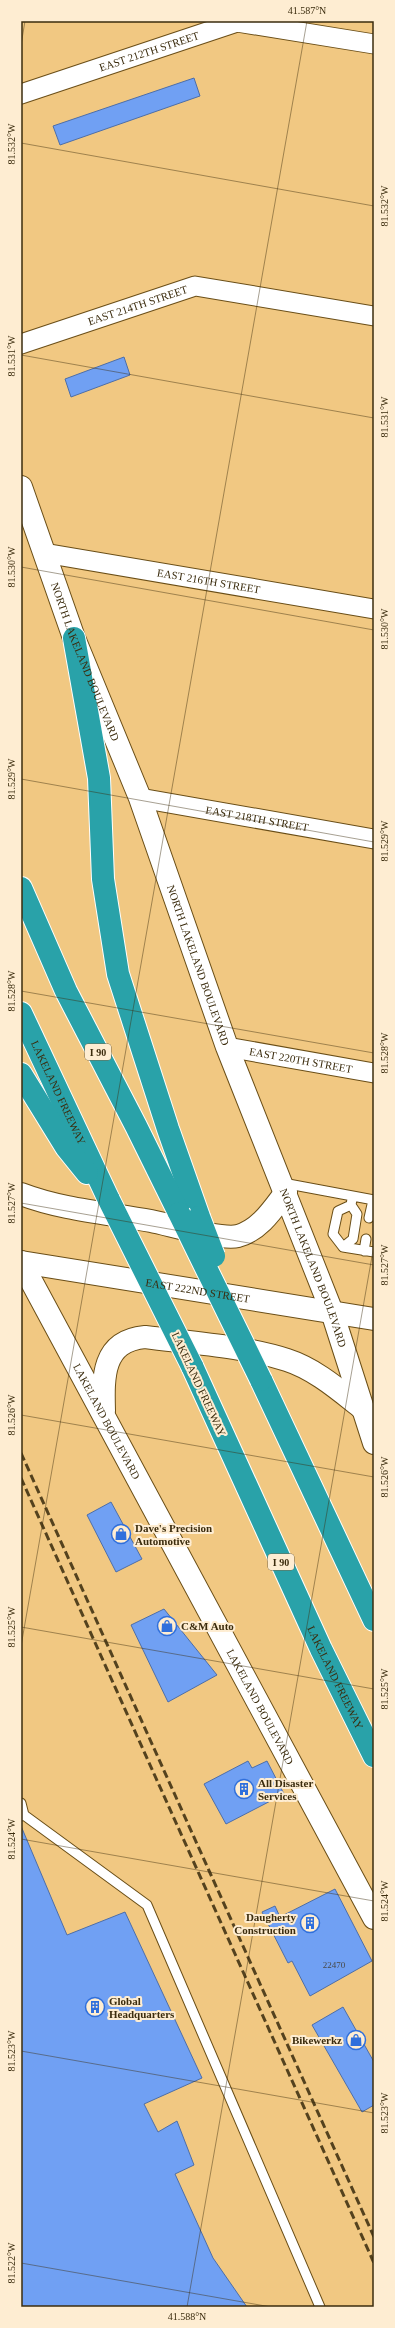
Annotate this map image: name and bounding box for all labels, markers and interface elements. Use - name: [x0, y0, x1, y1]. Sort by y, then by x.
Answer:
- text: 41.587°N: [288, 5, 326, 16]
- street label: EAST 212TH STREET: [98, 29, 201, 74]
- text: 81.532°W: [6, 123, 17, 164]
- text: 81.532°W: [379, 185, 390, 226]
- street label: EAST 214TH STREET: [86, 283, 189, 327]
- text: 81.531°W: [6, 335, 17, 376]
- text: 81.531°W: [379, 396, 390, 437]
- text: 81.530°W: [6, 546, 17, 587]
- street label: EAST 216TH STREET: [156, 566, 261, 596]
- street label: NORTH LAKELAND BOULEVARD: [49, 581, 122, 743]
- text: 81.530°W: [379, 608, 390, 649]
- text: 81.529°W: [6, 758, 17, 799]
- street label: EAST 218TH STREET: [205, 804, 310, 834]
- text: 81.529°W: [379, 820, 390, 861]
- street label: NORTH LAKELAND BOULEVARD: [165, 883, 232, 1047]
- text: 81.528°W: [6, 970, 17, 1011]
- text: 81.528°W: [379, 1032, 390, 1073]
- street label: LAKELAND FREEWAY: [29, 1039, 88, 1147]
- road number: I 90: [85, 1044, 111, 1060]
- street label: EAST 220TH STREET: [248, 1045, 354, 1075]
- text: 81.527°W: [6, 1182, 17, 1223]
- street label: NORTH LAKELAND BOULEVARD: [278, 1187, 349, 1349]
- text: 81.527°W: [379, 1244, 390, 1285]
- street label: EAST 222ND STREET: [145, 1276, 251, 1305]
- street label: LAKELAND FREEWAY: [170, 1330, 228, 1438]
- street label: LAKELAND BOULEVARD: [71, 1362, 143, 1481]
- text: 81.526°W: [6, 1394, 17, 1435]
- text: 81.526°W: [379, 1456, 390, 1497]
- place label: Dave's Precision Automotive: [135, 1522, 212, 1547]
- shop icon: Dave's Precision Automotive: [110, 1523, 132, 1545]
- road number: I 90: [268, 1554, 294, 1570]
- text: 81.525°W: [6, 1606, 17, 1647]
- shop icon: C&M Auto: [156, 1615, 178, 1637]
- place label: C&M Auto: [181, 1620, 234, 1632]
- street label: LAKELAND FREEWAY: [305, 1624, 366, 1731]
- street label: LAKELAND BOULEVARD: [224, 1647, 296, 1766]
- text: 81.525°W: [379, 1668, 390, 1709]
- place label: All Disaster Services: [258, 1777, 313, 1802]
- building icon: All Disaster Services: [233, 1778, 255, 1800]
- text: 81.524°W: [6, 1818, 17, 1859]
- text: 81.524°W: [379, 1880, 390, 1921]
- place label: Daugherty Construction: [234, 1911, 296, 1936]
- building icon: Daugherty Construction: [299, 1912, 321, 1934]
- house number: 22470: [323, 1960, 346, 1970]
- place label: Global Headquarters: [109, 1995, 175, 2020]
- building icon: Global Headquarters: [84, 1996, 106, 2018]
- shop icon: Bikewerkz: [345, 2029, 367, 2051]
- text: 81.523°W: [6, 2030, 17, 2071]
- place label: Bikewerkz: [292, 2034, 342, 2046]
- text: 81.523°W: [379, 2092, 390, 2133]
- text: 81.522°W: [6, 2242, 17, 2283]
- text: 41.588°N: [168, 2311, 206, 2322]

